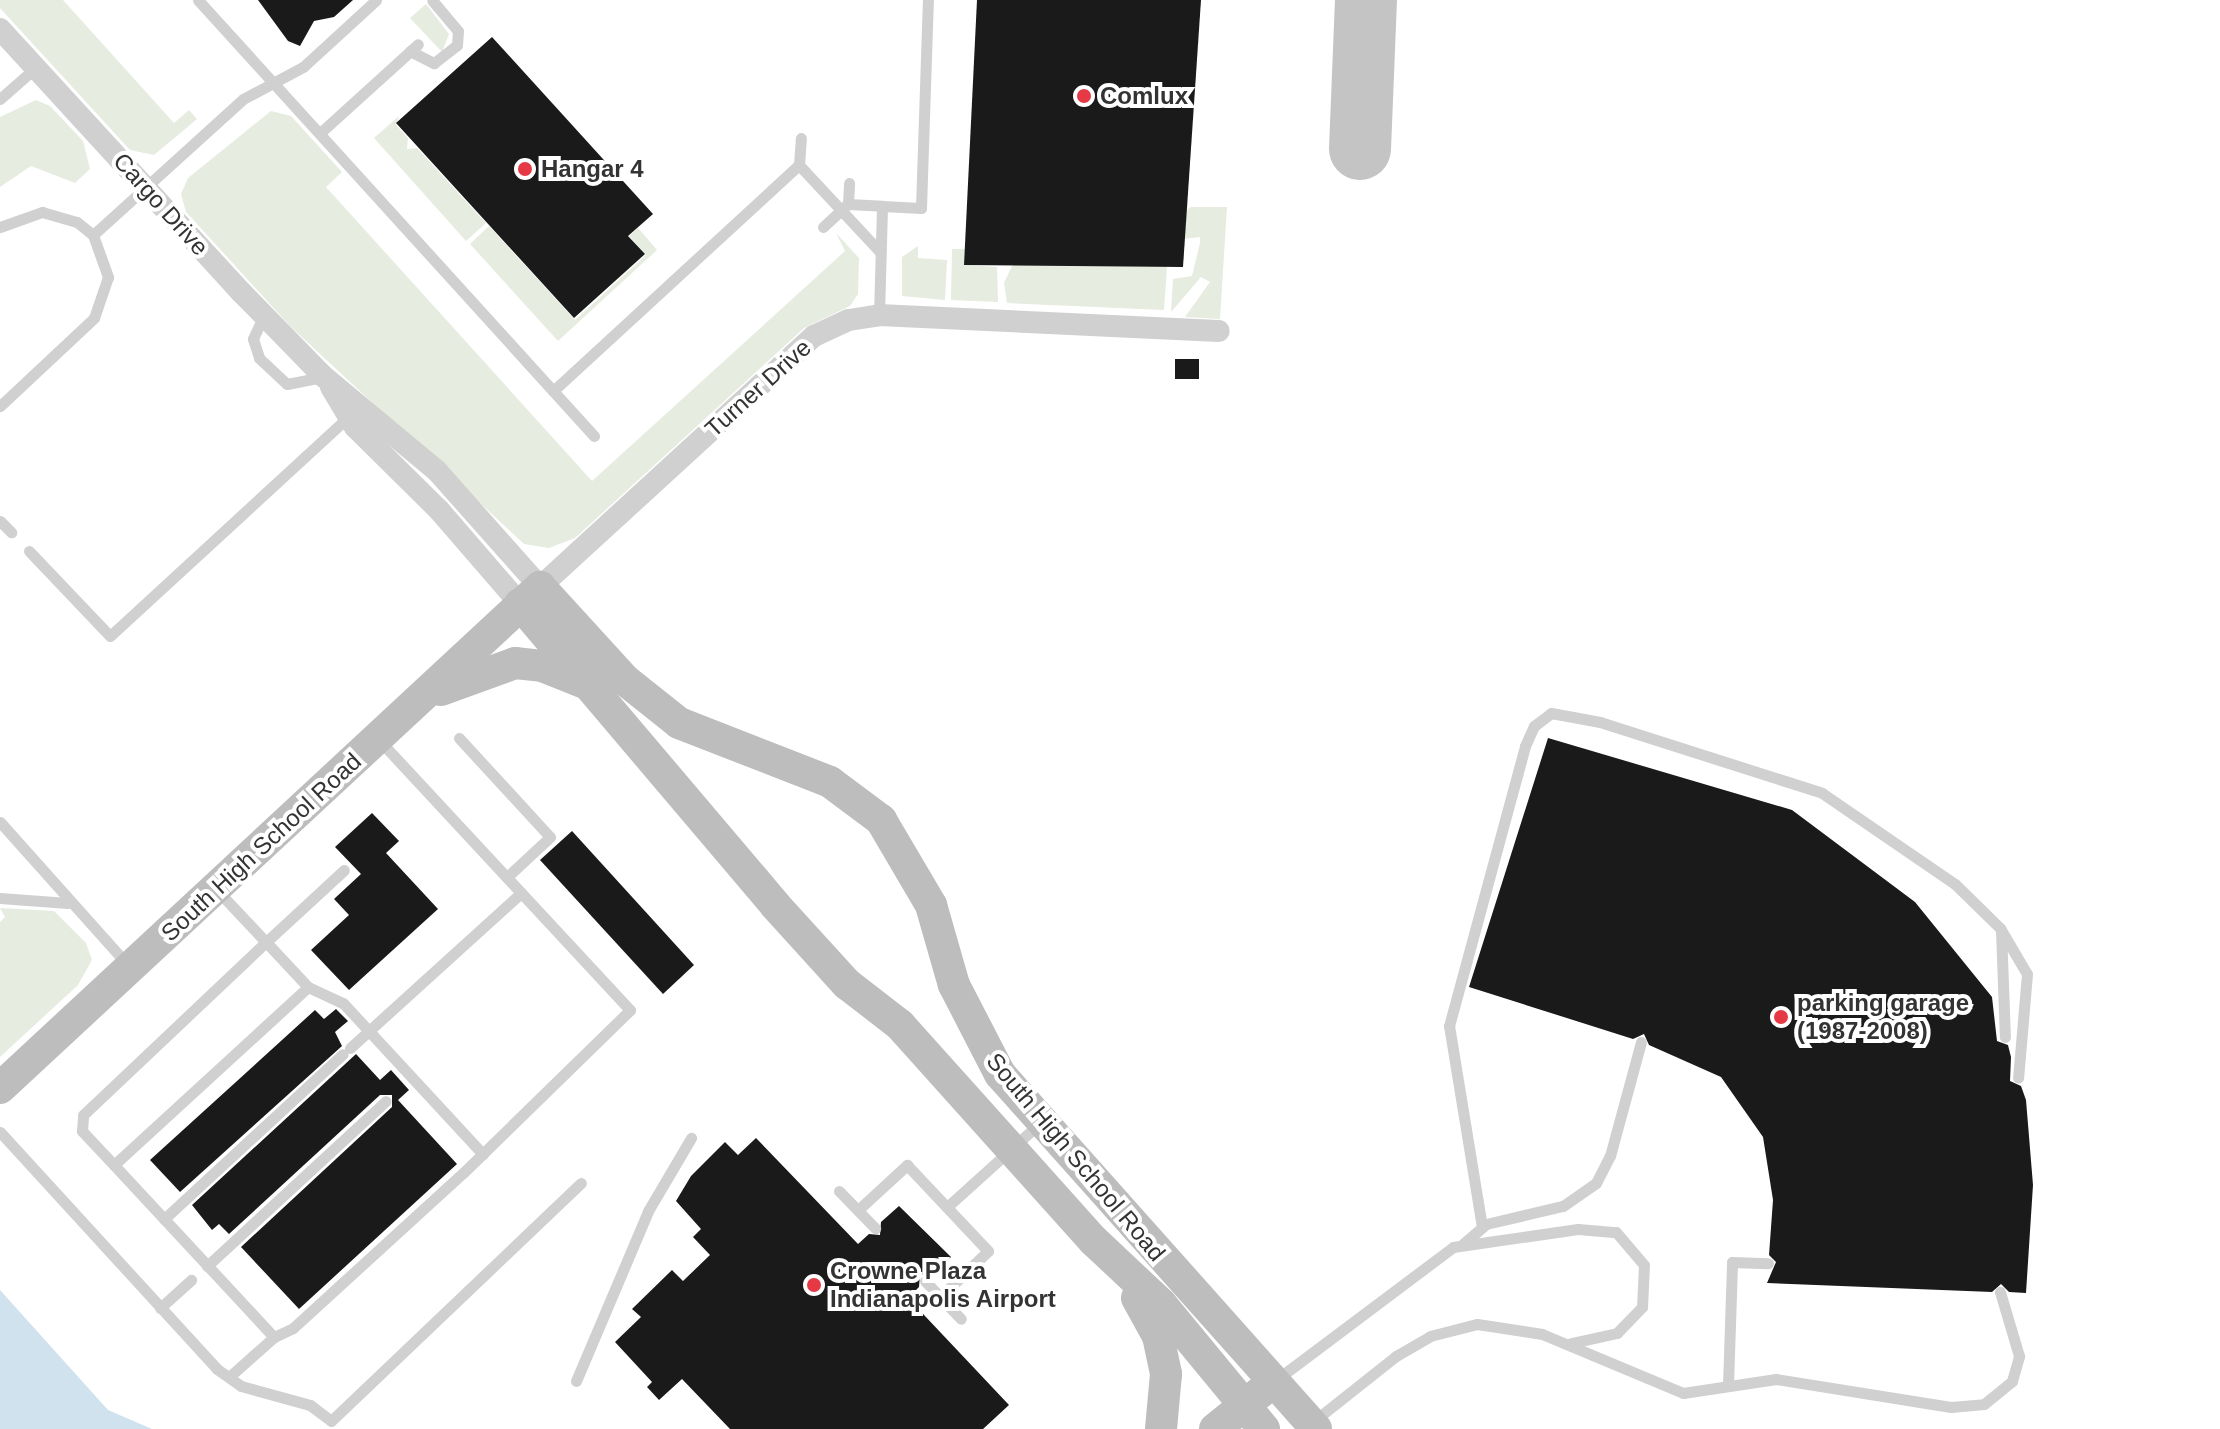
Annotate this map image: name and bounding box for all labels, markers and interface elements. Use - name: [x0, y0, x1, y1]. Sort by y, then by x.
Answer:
- place label: Comlux: [1100, 82, 1188, 110]
- marker: Comlux: [1075, 87, 1093, 105]
- street label: Cargo Drive: [107, 147, 215, 261]
- place label: Hangar 4: [541, 155, 644, 183]
- marker: Hangar 4: [516, 160, 534, 178]
- street label: Turner Drive: [699, 333, 817, 443]
- street label: South High School Road: [155, 747, 367, 947]
- place label: parking garage (1987-2008): [1797, 989, 1969, 1045]
- marker: parking garage (1987-2008): [1772, 1008, 1790, 1026]
- street label: South High School Road: [980, 1047, 1172, 1267]
- place label: Crowne Plaza Indianapolis Airport: [830, 1257, 1057, 1313]
- marker: Crowne Plaza Indianapolis Airport: [805, 1276, 823, 1294]

